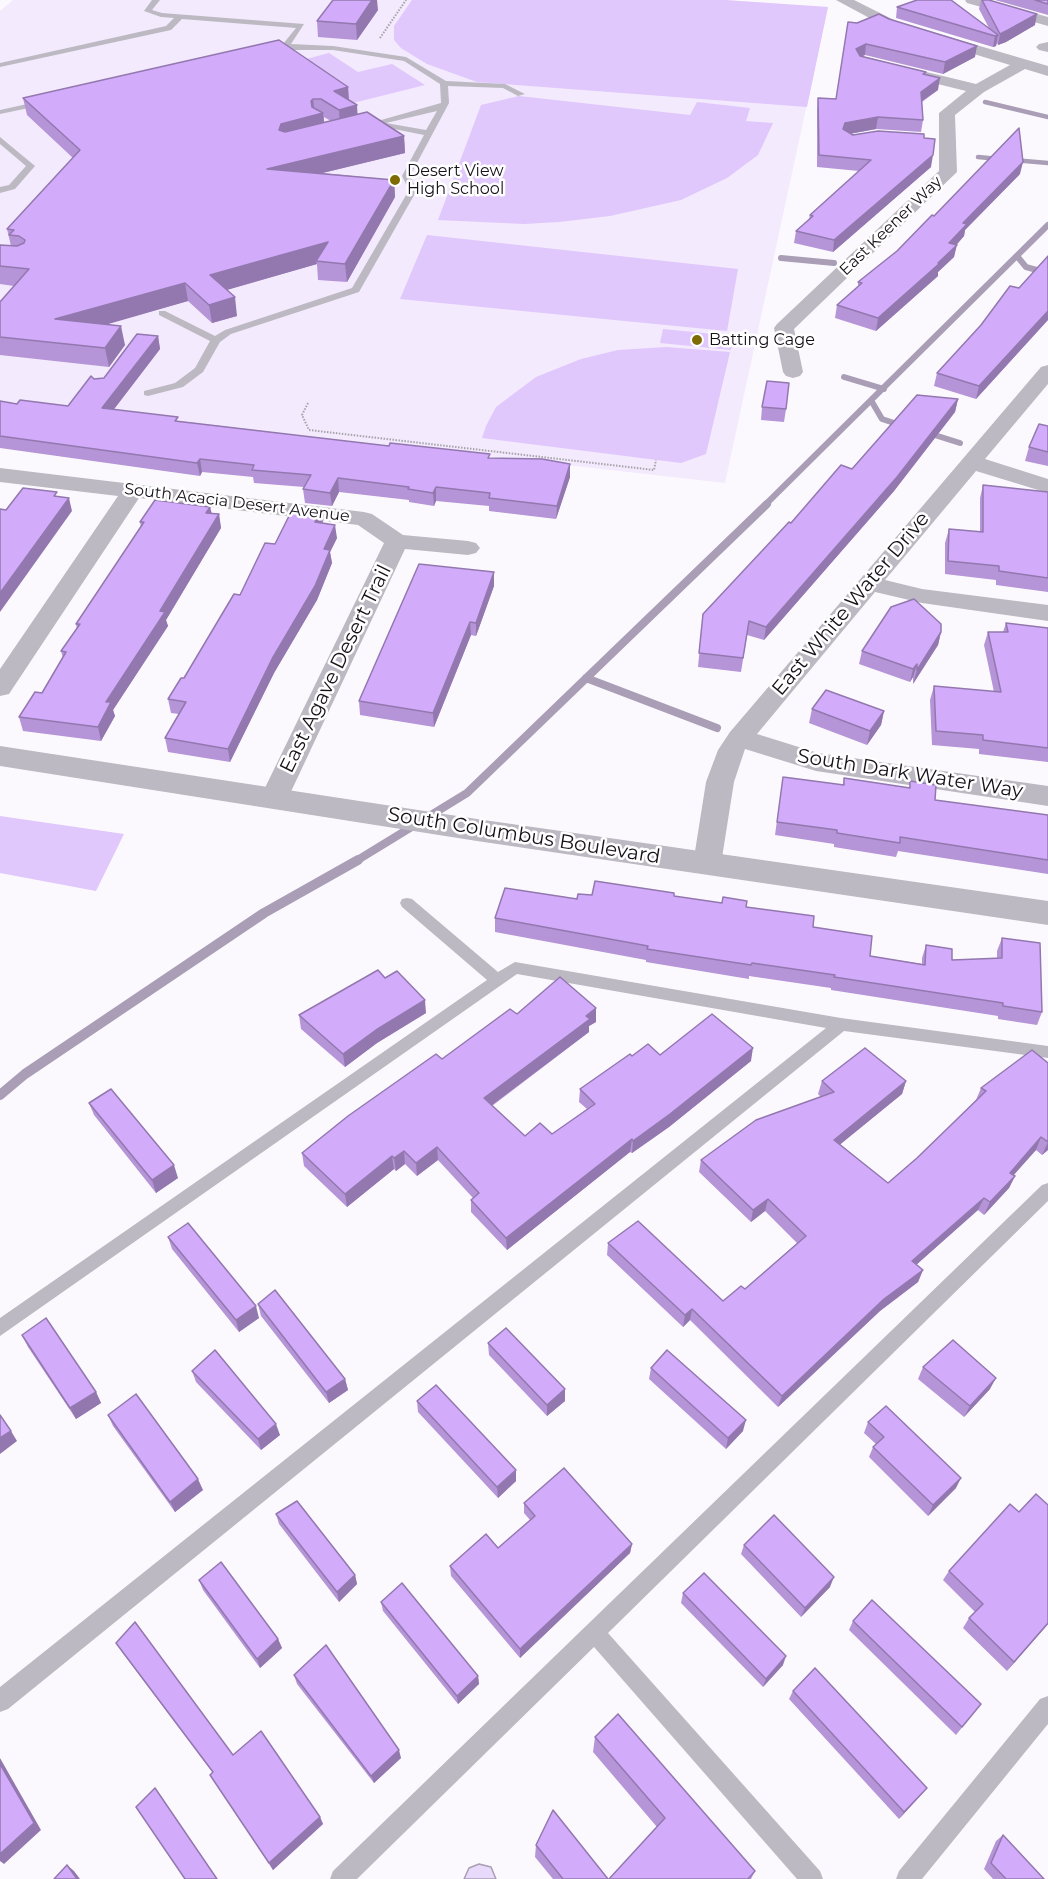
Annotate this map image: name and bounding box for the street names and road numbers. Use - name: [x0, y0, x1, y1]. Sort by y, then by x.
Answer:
- street label: East Keener Way: [836, 172, 946, 280]
- street label: South Acacia Desert Avenue: [123, 480, 351, 526]
- street label: East White Water Drive: [767, 507, 935, 701]
- street label: East Agave Desert Trail: [275, 561, 397, 777]
- street label: South Dark Water Way: [796, 744, 1024, 804]
- street label: South Columbus Boulevard: [386, 803, 662, 869]

